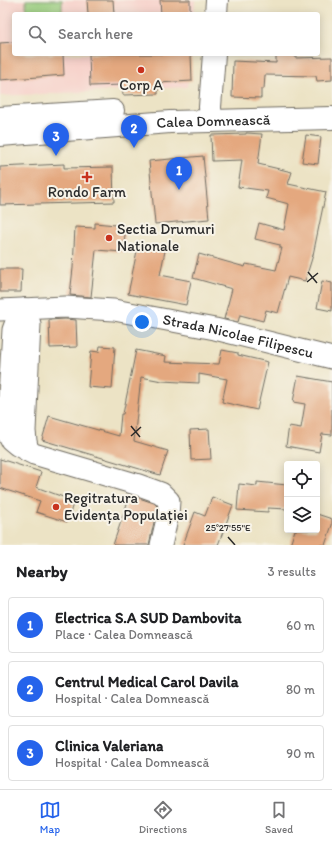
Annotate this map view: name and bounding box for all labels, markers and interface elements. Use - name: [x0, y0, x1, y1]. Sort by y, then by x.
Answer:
- search box: [12, 12, 320, 56]
- icon: search: [26, 23, 48, 45]
- text: Search here: [58, 25, 133, 43]
- marker: Corp A: [136, 65, 146, 75]
- place label: Corp A: [119, 76, 163, 94]
- street label: Calea Domnească: [156, 111, 271, 132]
- pin: 2: [121, 115, 147, 148]
- pin: 3: [43, 123, 69, 156]
- pin: 1: [166, 157, 192, 190]
- marker: Rondo Farm: [82, 172, 92, 182]
- place label: Rondo Farm: [48, 183, 127, 201]
- place label: Sectia Drumuri Nationale: [117, 220, 215, 255]
- marker: Sectia Drumuri Nationale: [104, 233, 114, 243]
- street label: Strada Nicolae Filipescu: [161, 310, 315, 362]
- your location: [132, 312, 152, 332]
- map controls: [284, 461, 320, 533]
- button: locate: [284, 461, 320, 497]
- place label: Regitratura Evidența Populației: [64, 489, 188, 524]
- button: layers: [284, 497, 320, 533]
- marker: Regitratura Evidența Populației: [51, 502, 61, 512]
- text: 25°27'55"E: [205, 521, 251, 534]
- text: Nearby: [16, 561, 68, 581]
- text: 3 results: [267, 564, 316, 579]
- text: Electrica S.A SUD Dambovita: [55, 609, 242, 627]
- text: 1: [27, 618, 33, 633]
- text: 60 m: [286, 618, 315, 633]
- text: Place · Calea Domnească: [55, 627, 193, 642]
- text: Centrul Medical Carol Davila: [55, 673, 239, 691]
- text: 2: [27, 682, 33, 697]
- text: 80 m: [286, 682, 315, 697]
- text: Hospital · Calea Domnească: [55, 691, 209, 706]
- text: Clinica Valeriana: [55, 737, 163, 755]
- text: 3: [26, 746, 34, 761]
- text: 90 m: [286, 746, 315, 761]
- text: Hospital · Calea Domnească: [55, 755, 209, 770]
- tab: Map: [39, 799, 61, 836]
- tab: Directions: [139, 799, 187, 836]
- tab: Saved: [265, 799, 293, 836]

